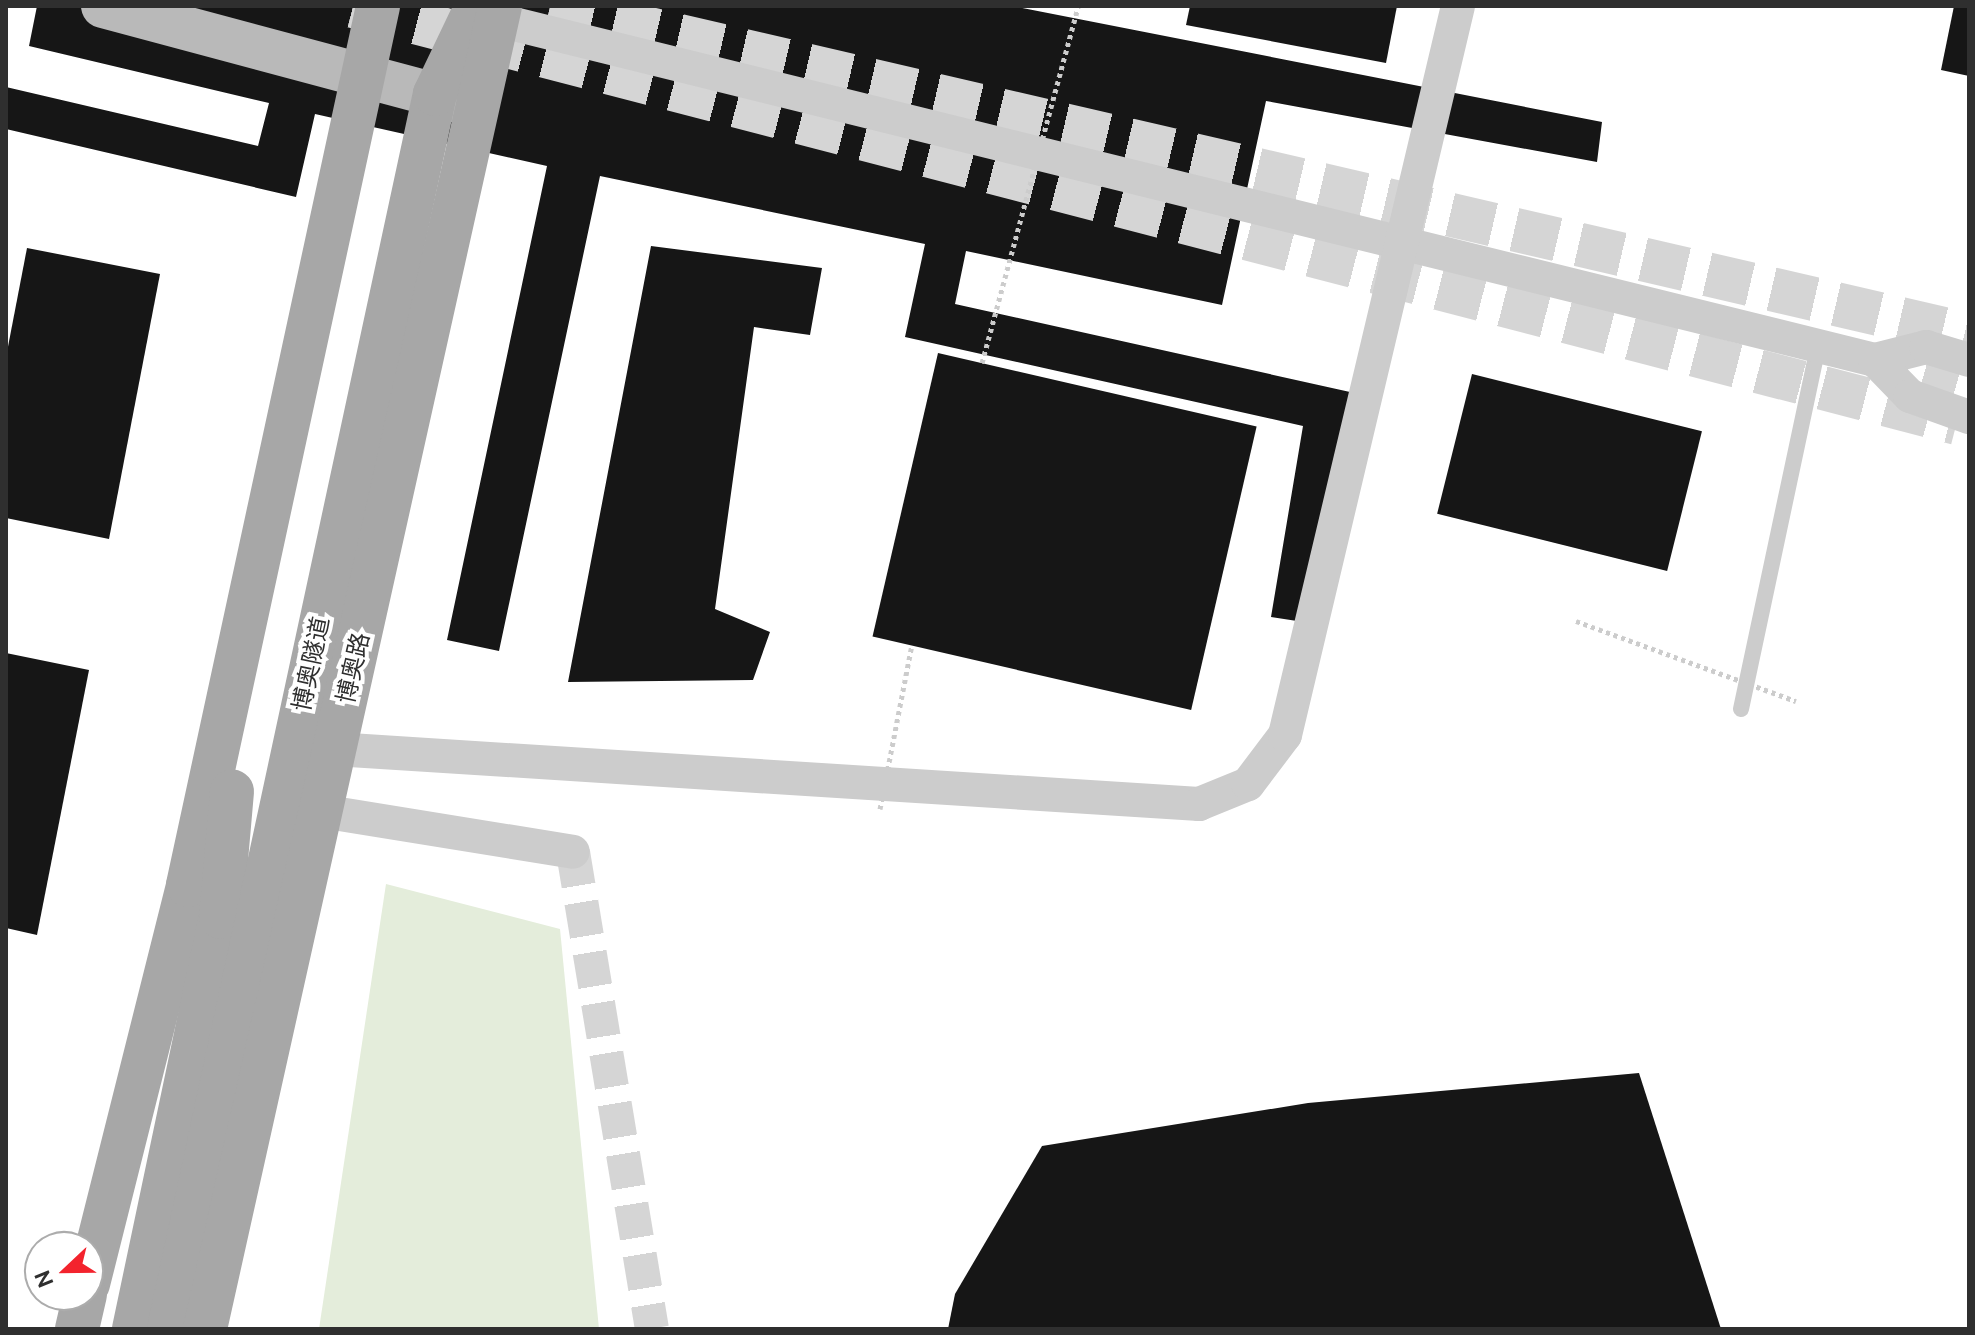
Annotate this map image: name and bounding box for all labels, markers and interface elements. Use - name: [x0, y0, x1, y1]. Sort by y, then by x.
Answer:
- street label: 博奥隧道: [287, 614, 335, 714]
- street label: 博奥路: [331, 630, 375, 706]
- north arrow: [24, 1231, 104, 1311]
- text: N: [28, 1267, 58, 1292]

